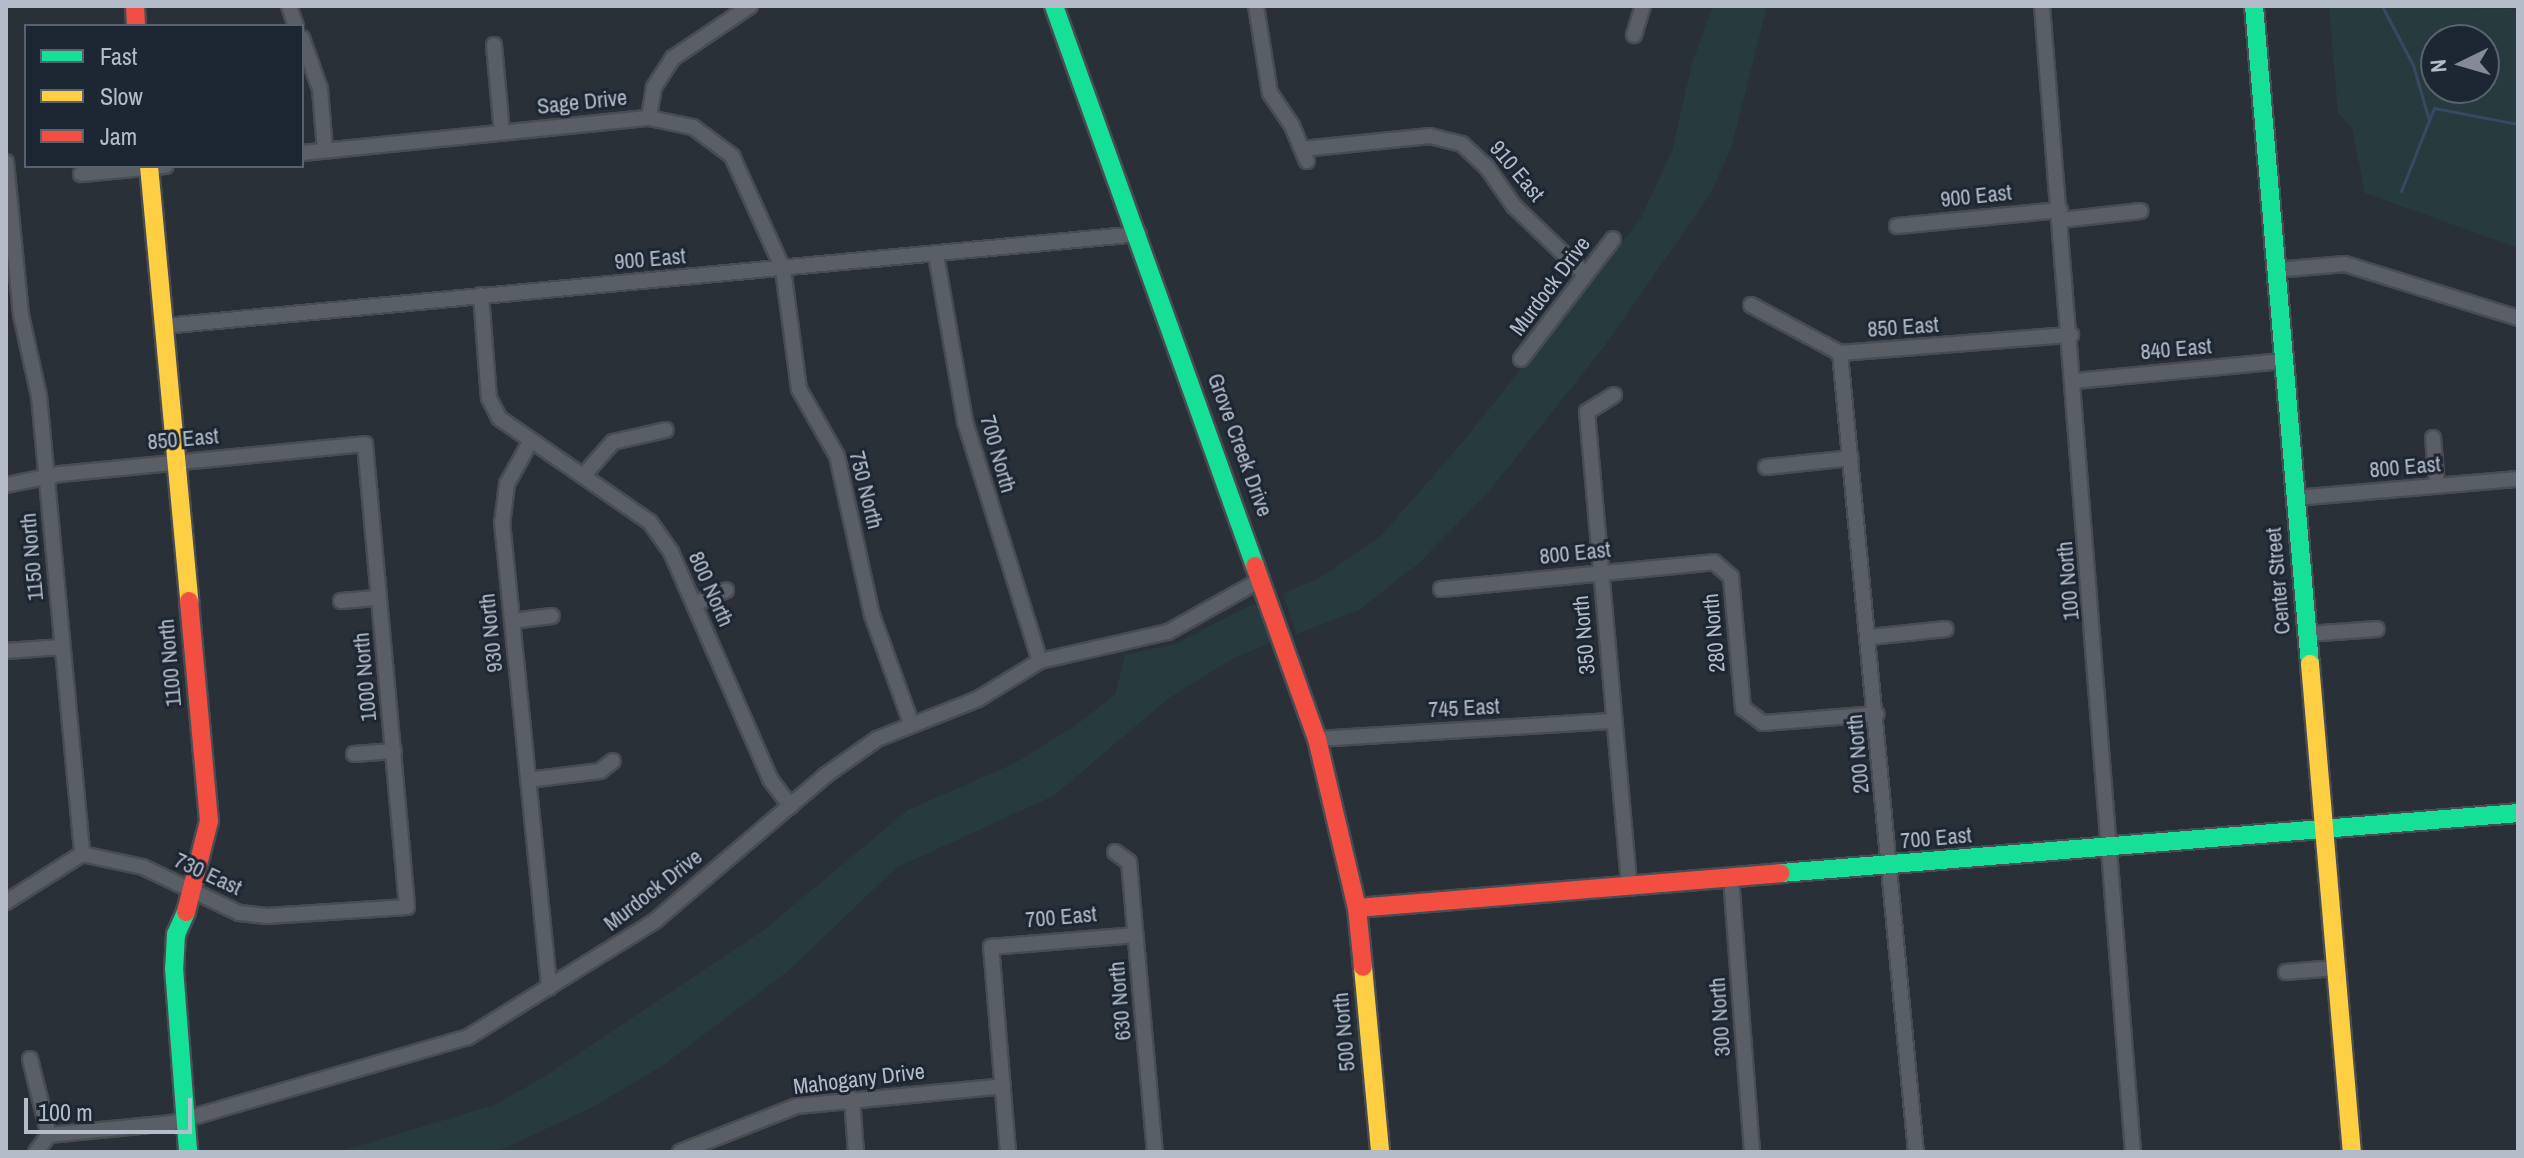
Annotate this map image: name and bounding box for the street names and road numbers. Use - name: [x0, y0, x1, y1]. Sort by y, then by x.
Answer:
- street label: Sage Drive: [536, 84, 628, 120]
- street label: 910 East: [1484, 135, 1550, 207]
- street label: 900 East: [1939, 179, 2013, 213]
- street label: Murdock Drive: [1504, 231, 1596, 341]
- street label: 900 East: [613, 243, 687, 275]
- street label: 850 East: [1867, 311, 1939, 343]
- street label: 840 East: [2139, 333, 2213, 365]
- street label: Grove Creek Drive: [1202, 370, 1278, 520]
- street label: 700 North: [974, 412, 1022, 496]
- street label: 850 East: [146, 423, 220, 455]
- street label: 750 North: [844, 448, 888, 532]
- street label: 800 East: [2368, 451, 2442, 483]
- street label: 1150 North: [15, 512, 49, 602]
- street label: Center Street: [2260, 526, 2296, 636]
- street label: 800 East: [1538, 536, 1612, 570]
- street label: 100 North: [2051, 540, 2085, 622]
- street label: 800 North: [683, 547, 739, 631]
- street label: 930 North: [474, 592, 508, 674]
- street label: 280 North: [1697, 592, 1731, 674]
- street label: 350 North: [1567, 594, 1601, 676]
- street label: 1100 North: [153, 618, 187, 708]
- street label: 1000 North: [348, 631, 382, 723]
- street label: 745 East: [1428, 693, 1500, 723]
- street label: 200 North: [1841, 713, 1875, 795]
- street label: 700 East: [1899, 822, 1973, 854]
- street label: Murdock Drive: [599, 843, 707, 937]
- street label: 730 East: [170, 847, 246, 901]
- street label: 700 East: [1024, 901, 1098, 933]
- street label: 630 North: [1103, 960, 1137, 1042]
- street label: 300 North: [1704, 977, 1736, 1057]
- street label: 500 North: [1327, 991, 1361, 1073]
- street label: Mahogany Drive: [792, 1058, 926, 1100]

